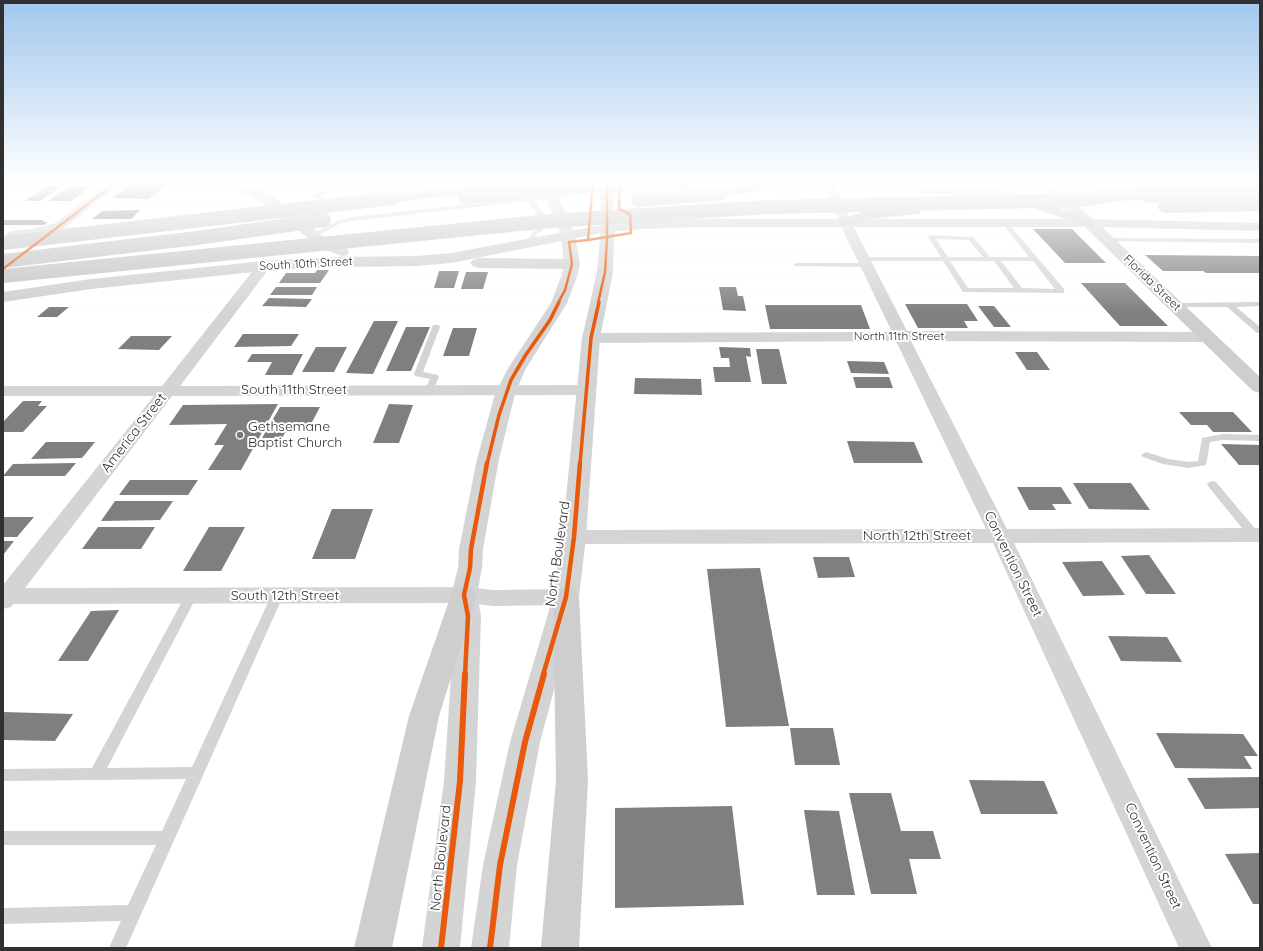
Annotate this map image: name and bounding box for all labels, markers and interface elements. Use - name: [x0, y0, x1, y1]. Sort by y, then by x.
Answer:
- street label: Florida Street: [1120, 252, 1184, 314]
- street label: South 10th Street: [259, 254, 353, 274]
- street label: North 11th Street: [854, 329, 944, 343]
- street label: South 11th Street: [241, 382, 347, 398]
- street label: America Street: [98, 390, 170, 476]
- place label: Gethsemane Baptist Church: [248, 419, 342, 452]
- marker: Gethsemane Baptist Church: [235, 430, 245, 440]
- street label: North Boulevard: [542, 500, 574, 608]
- street label: Convention Street: [980, 508, 1046, 620]
- street label: North 12th Street: [863, 528, 971, 544]
- street label: South 12th Street: [231, 588, 339, 604]
- street label: Convention Street: [1121, 800, 1185, 912]
- street label: North Boulevard: [427, 804, 455, 912]

